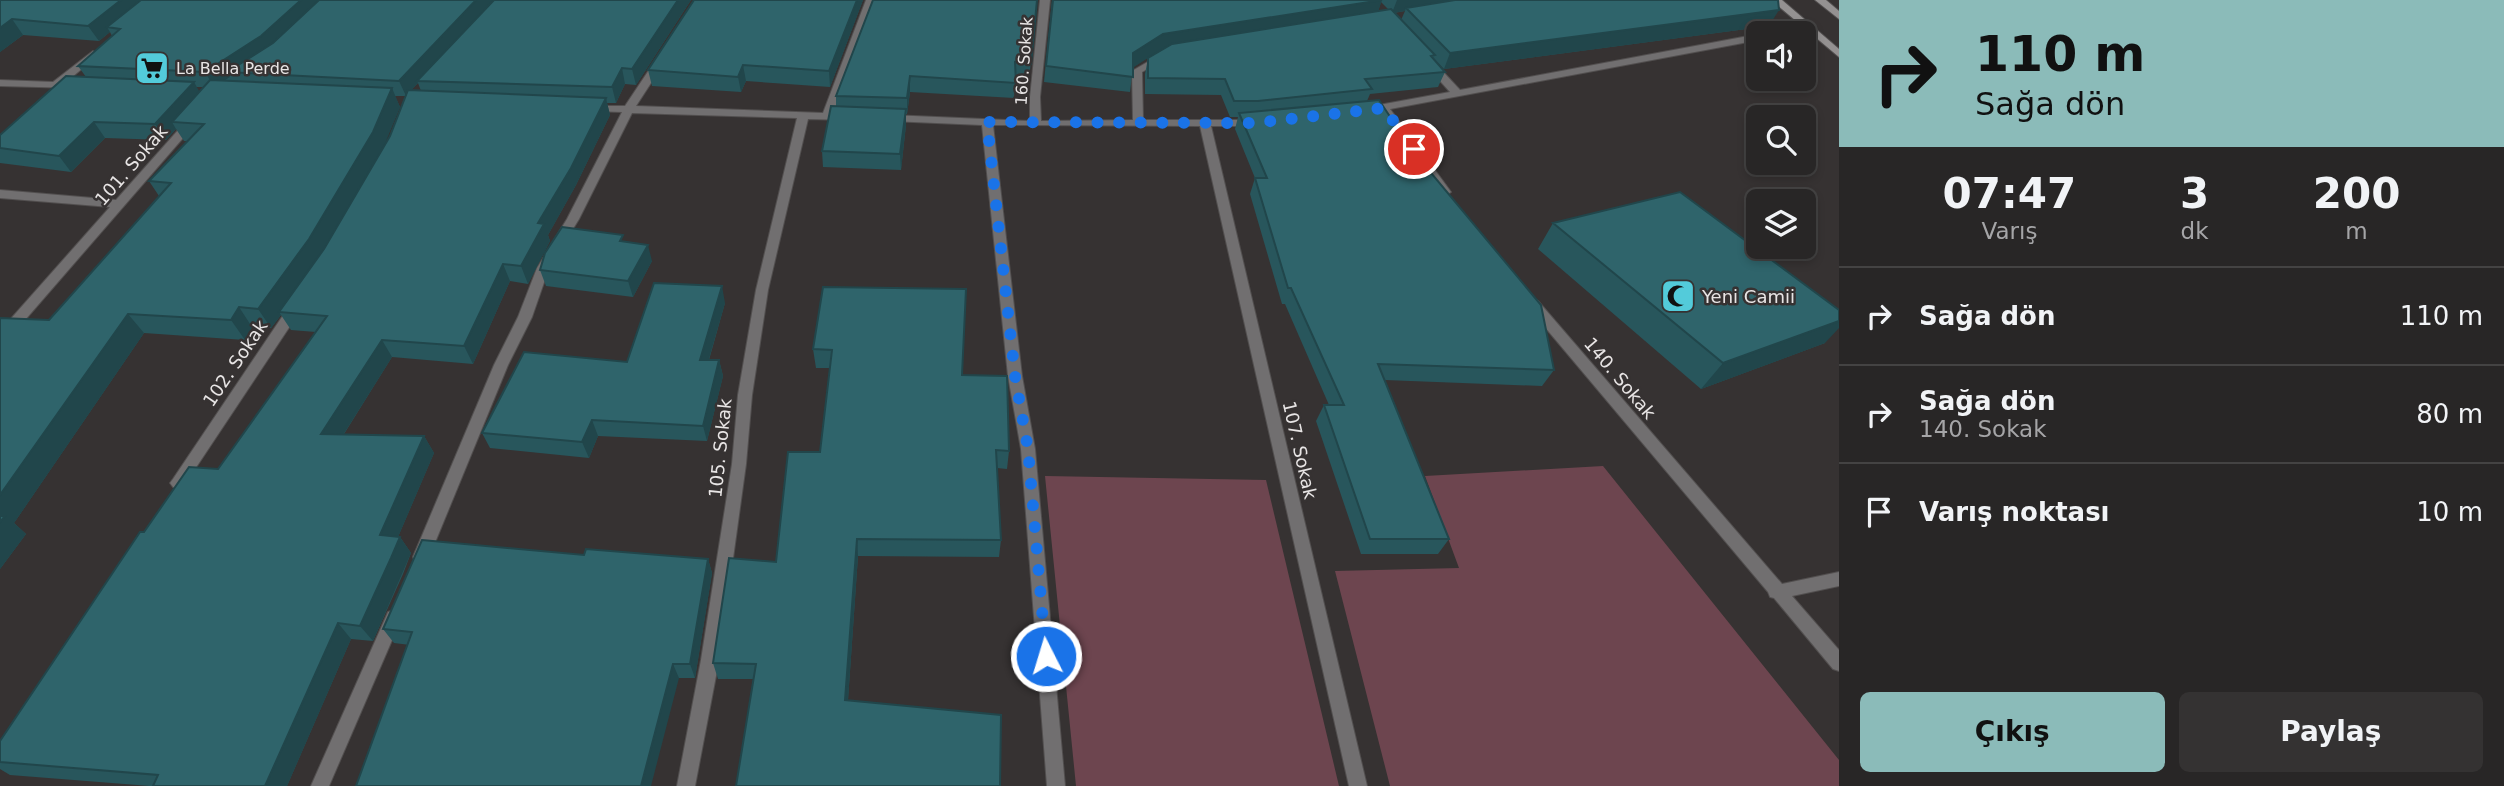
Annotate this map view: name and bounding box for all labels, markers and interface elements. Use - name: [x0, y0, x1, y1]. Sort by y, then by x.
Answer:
- street label: 160. Sokak: [1011, 15, 1037, 106]
- map controls: [1746, 21, 1816, 259]
- button: sound: [1746, 21, 1816, 91]
- text: 110 m: [1975, 26, 2145, 83]
- icon: right: [1860, 28, 1951, 119]
- supermarket icon: La Bella Perde: [133, 49, 171, 87]
- place label: La Bella Perde: [176, 59, 290, 78]
- text: Sağa dön: [1975, 85, 2125, 123]
- button: search: [1746, 105, 1816, 175]
- pin: [1384, 119, 1444, 179]
- street label: 101. Sokak: [90, 120, 172, 210]
- icon: arrive: [1395, 130, 1433, 168]
- text: 07:47: [1943, 169, 2076, 218]
- text: 3: [2180, 169, 2209, 218]
- text: 200: [2313, 169, 2400, 218]
- button: layers: [1746, 189, 1816, 259]
- text: Varış: [1982, 218, 2037, 244]
- text: dk: [2181, 218, 2208, 244]
- text: m: [2345, 218, 2368, 244]
- mosque icon: Yeni Camii: [1659, 277, 1697, 315]
- place label: Yeni Camii: [1701, 286, 1795, 307]
- icon: right: [1860, 297, 1898, 335]
- text: Sağa dön: [1919, 301, 2055, 331]
- text: 110 m: [2400, 301, 2483, 331]
- street label: 102. Sokak: [198, 315, 272, 410]
- street label: 140. Sokak: [1580, 333, 1660, 423]
- text: Sağa dön: [1919, 386, 2055, 416]
- icon: right: [1860, 395, 1898, 433]
- street label: 105. Sokak: [704, 397, 736, 499]
- street label: 107. Sokak: [1279, 399, 1322, 502]
- text: 80 m: [2416, 399, 2483, 429]
- text: 140. Sokak: [1919, 416, 2047, 442]
- icon: arrive: [1860, 493, 1898, 531]
- text: Varış noktası: [1919, 497, 2110, 527]
- text: 10 m: [2416, 497, 2483, 527]
- position arrow: [1009, 619, 1083, 693]
- button: Çıkış: [1860, 692, 2165, 772]
- button: Paylaş: [2179, 692, 2483, 772]

